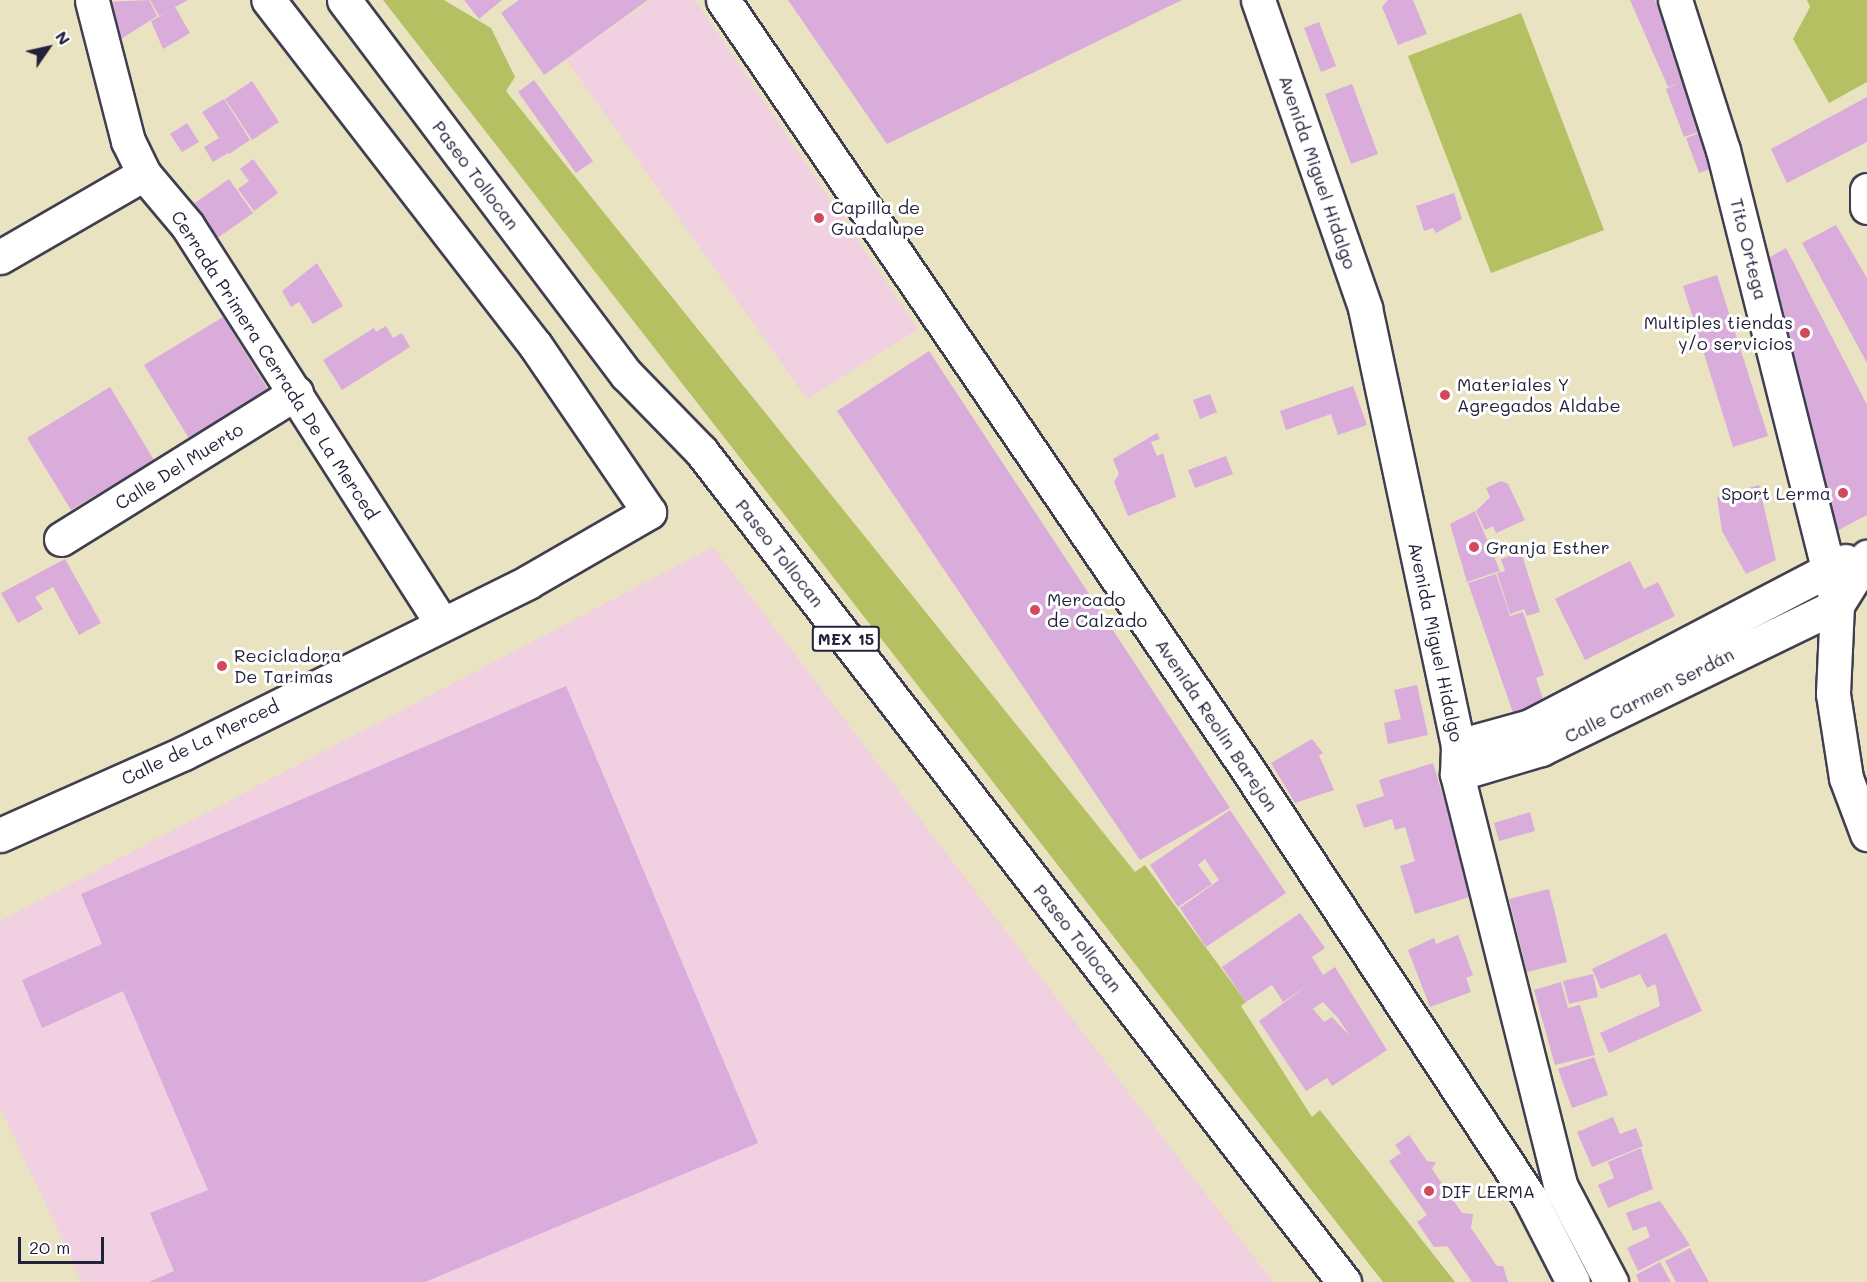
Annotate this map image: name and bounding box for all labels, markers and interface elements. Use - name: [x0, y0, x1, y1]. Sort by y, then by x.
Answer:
- north arrow: [18, 18, 78, 78]
- text: N: [51, 27, 75, 49]
- street label: Avenida Miguel Hidalgo: [1275, 72, 1361, 272]
- street label: Paseo Tollocan: [428, 116, 524, 234]
- street label: Tito Ortega: [1726, 196, 1772, 302]
- place label: Capilla de Guadalupe: [831, 197, 925, 240]
- street label: Cerrada Primera Cerrada De La Merced: [167, 207, 383, 523]
- marker: Capilla de Guadalupe: [812, 211, 826, 225]
- place label: Multiples tiendas y/o servicios: [1644, 312, 1793, 354]
- marker: Multiples tiendas y/o servicios: [1798, 326, 1812, 340]
- place label: Materiales Y Agregados Aldabe: [1457, 374, 1621, 416]
- marker: Materiales Y Agregados Aldabe: [1438, 388, 1452, 402]
- street label: Calle Del Muerto: [111, 418, 247, 514]
- place label: Sport Lerma: [1721, 482, 1831, 504]
- marker: Sport Lerma: [1836, 486, 1850, 500]
- street label: Paseo Tollocan: [731, 495, 829, 611]
- place label: Granja Esther: [1486, 536, 1610, 558]
- street label: Avenida Miguel Hidalgo: [1404, 540, 1468, 744]
- marker: Granja Esther: [1467, 540, 1481, 554]
- place label: Mercado de Calzado: [1047, 589, 1147, 632]
- marker: Mercado de Calzado: [1028, 603, 1042, 617]
- road number: MEX 15: [812, 626, 880, 652]
- street label: Avenida Reolin Barejon: [1151, 635, 1283, 815]
- street label: Calle Carmen Serdán: [1561, 643, 1737, 747]
- place label: Recicladora De Tarimas: [234, 645, 341, 688]
- marker: Recicladora De Tarimas: [215, 659, 229, 673]
- street label: Calle de La Merced: [118, 695, 282, 789]
- street label: Paseo Tollocan: [1029, 880, 1127, 996]
- place label: DIF LERMA: [1441, 1180, 1535, 1202]
- marker: DIF LERMA: [1422, 1184, 1436, 1198]
- scale bar: [21, 1225, 106, 1263]
- text: 20 m: [29, 1235, 70, 1259]

